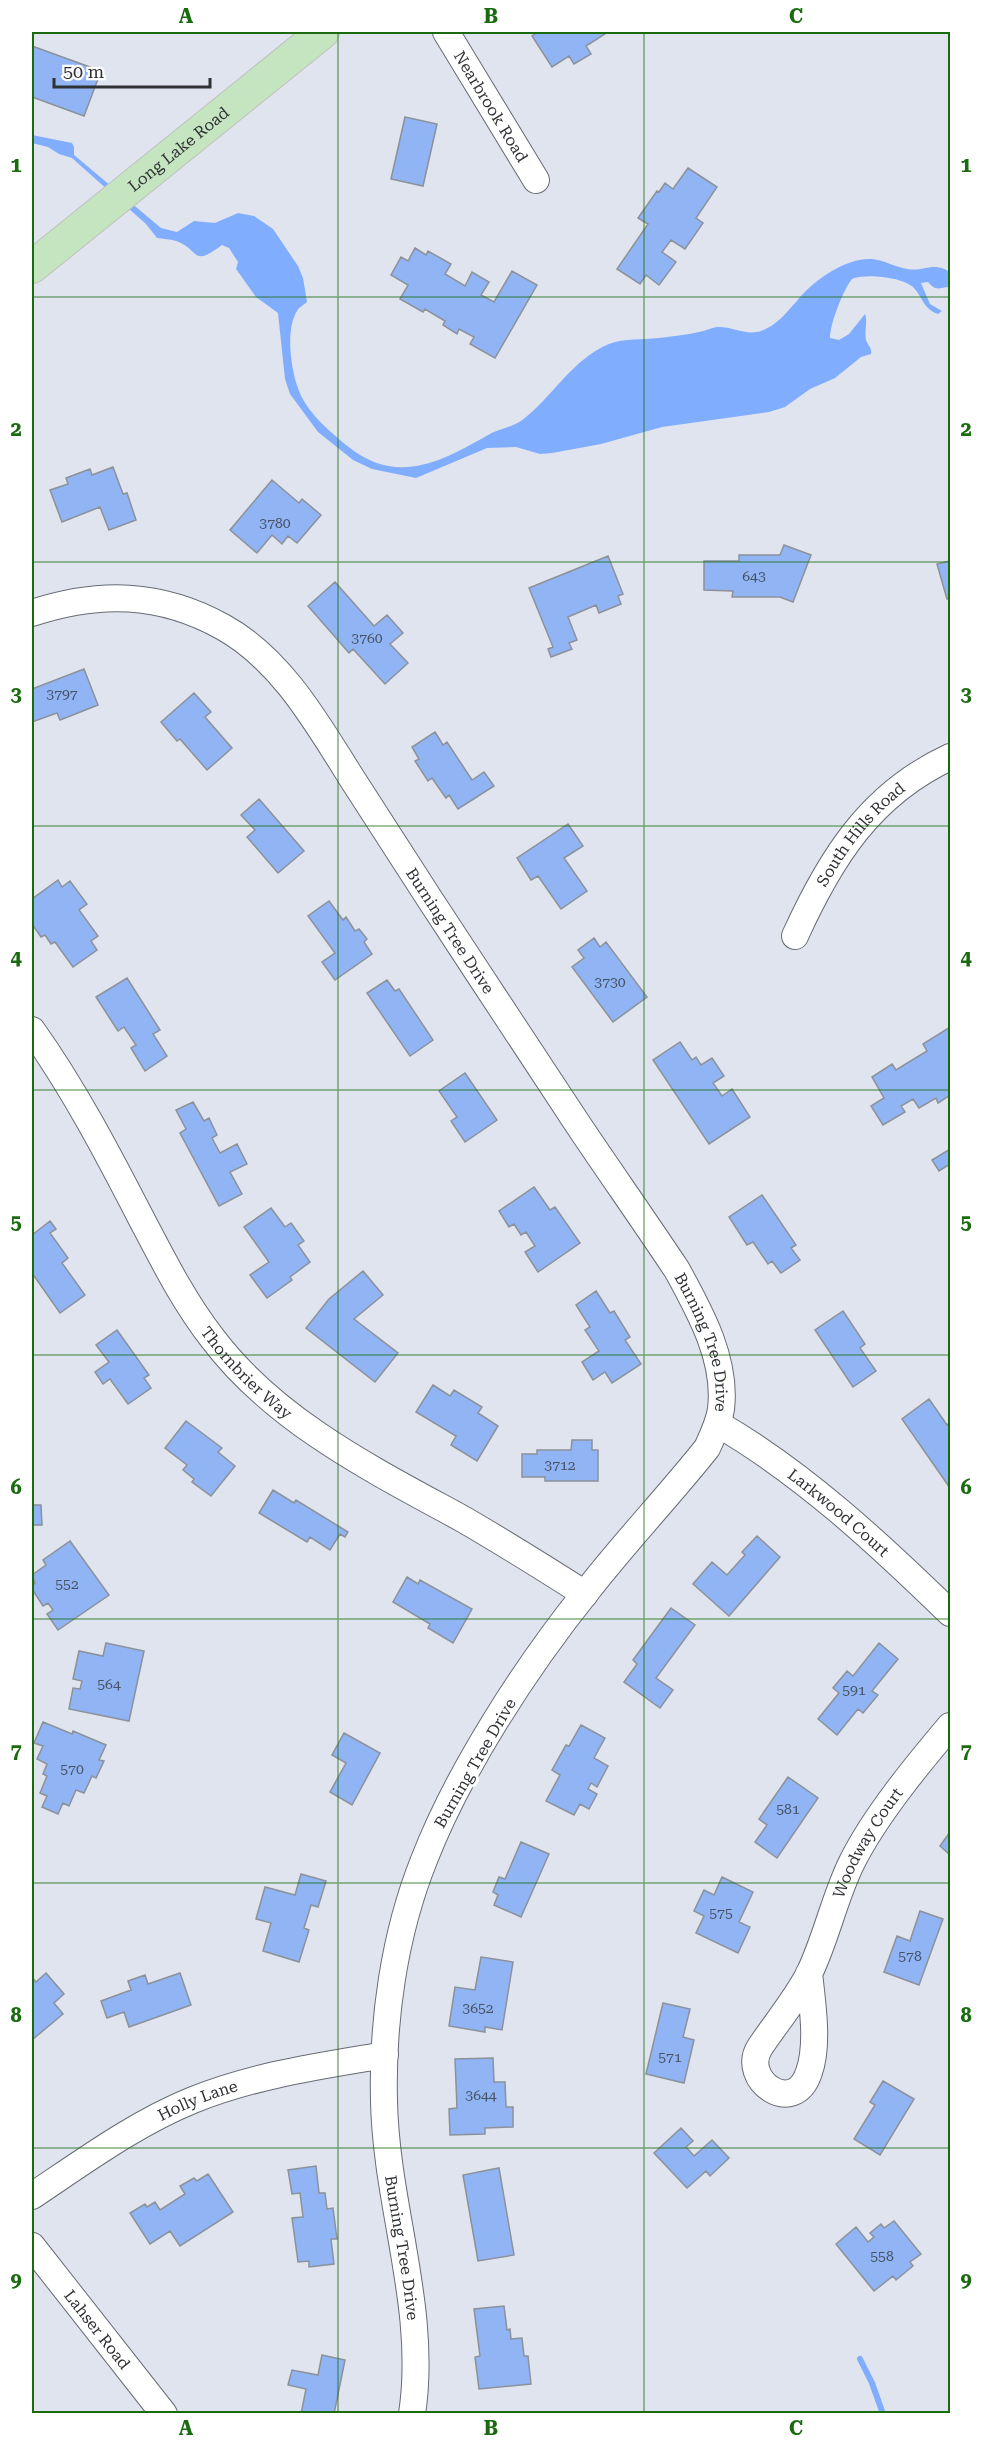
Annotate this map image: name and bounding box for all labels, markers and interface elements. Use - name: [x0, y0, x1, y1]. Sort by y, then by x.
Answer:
- text: A: [179, 4, 194, 28]
- text: B: [484, 4, 498, 28]
- text: C: [789, 4, 803, 28]
- street label: Nearbrook Road: [450, 47, 532, 165]
- scale bar: [54, 51, 210, 89]
- text: 50 m: [63, 61, 104, 82]
- street label: Long Lake Road: [124, 103, 232, 195]
- text: 1: [10, 153, 22, 177]
- text: 1: [960, 153, 972, 177]
- text: 2: [10, 417, 22, 441]
- text: 2: [960, 417, 972, 441]
- house number: 3780: [259, 515, 291, 531]
- house number: 643: [742, 568, 766, 584]
- house number: 3760: [351, 630, 383, 646]
- text: 3: [10, 682, 22, 706]
- text: 3: [960, 682, 972, 706]
- house number: 3797: [46, 686, 78, 702]
- street label: South Hills Road: [812, 778, 908, 890]
- street label: Burning Tree Drive: [402, 864, 499, 997]
- text: 4: [10, 946, 22, 970]
- text: 4: [960, 946, 972, 970]
- house number: 3730: [594, 974, 626, 990]
- text: 5: [10, 1210, 22, 1234]
- text: 5: [960, 1210, 972, 1234]
- street label: Burning Tree Drive: [671, 1269, 731, 1413]
- street label: Thornbrier Way: [197, 1322, 296, 1423]
- house number: 3712: [544, 1457, 576, 1473]
- street label: Larkwood Court: [785, 1464, 894, 1560]
- text: 6: [10, 1475, 22, 1499]
- text: 6: [960, 1475, 972, 1499]
- house number: 552: [55, 1576, 79, 1592]
- house number: 564: [97, 1676, 121, 1692]
- house number: 591: [842, 1682, 866, 1698]
- street label: Burning Tree Drive: [430, 1695, 520, 1831]
- text: 7: [10, 1739, 22, 1763]
- text: 7: [960, 1739, 972, 1763]
- house number: 570: [60, 1761, 84, 1777]
- street label: Woodway Court: [828, 1784, 906, 1900]
- house number: 581: [776, 1801, 800, 1817]
- house number: 575: [709, 1905, 733, 1921]
- house number: 578: [898, 1948, 922, 1964]
- house number: 3652: [462, 2000, 494, 2016]
- text: 8: [10, 2003, 22, 2027]
- text: 8: [960, 2003, 972, 2027]
- house number: 571: [658, 2049, 682, 2065]
- street label: Holly Lane: [154, 2076, 240, 2124]
- house number: 3644: [465, 2087, 497, 2103]
- street label: Burning Tree Drive: [381, 2174, 423, 2321]
- house number: 558: [870, 2248, 894, 2264]
- text: 9: [10, 2268, 22, 2292]
- text: 9: [960, 2268, 972, 2292]
- street label: Lahser Road: [61, 2286, 134, 2373]
- text: A: [179, 2416, 194, 2440]
- text: B: [484, 2416, 498, 2440]
- text: C: [789, 2416, 803, 2440]

